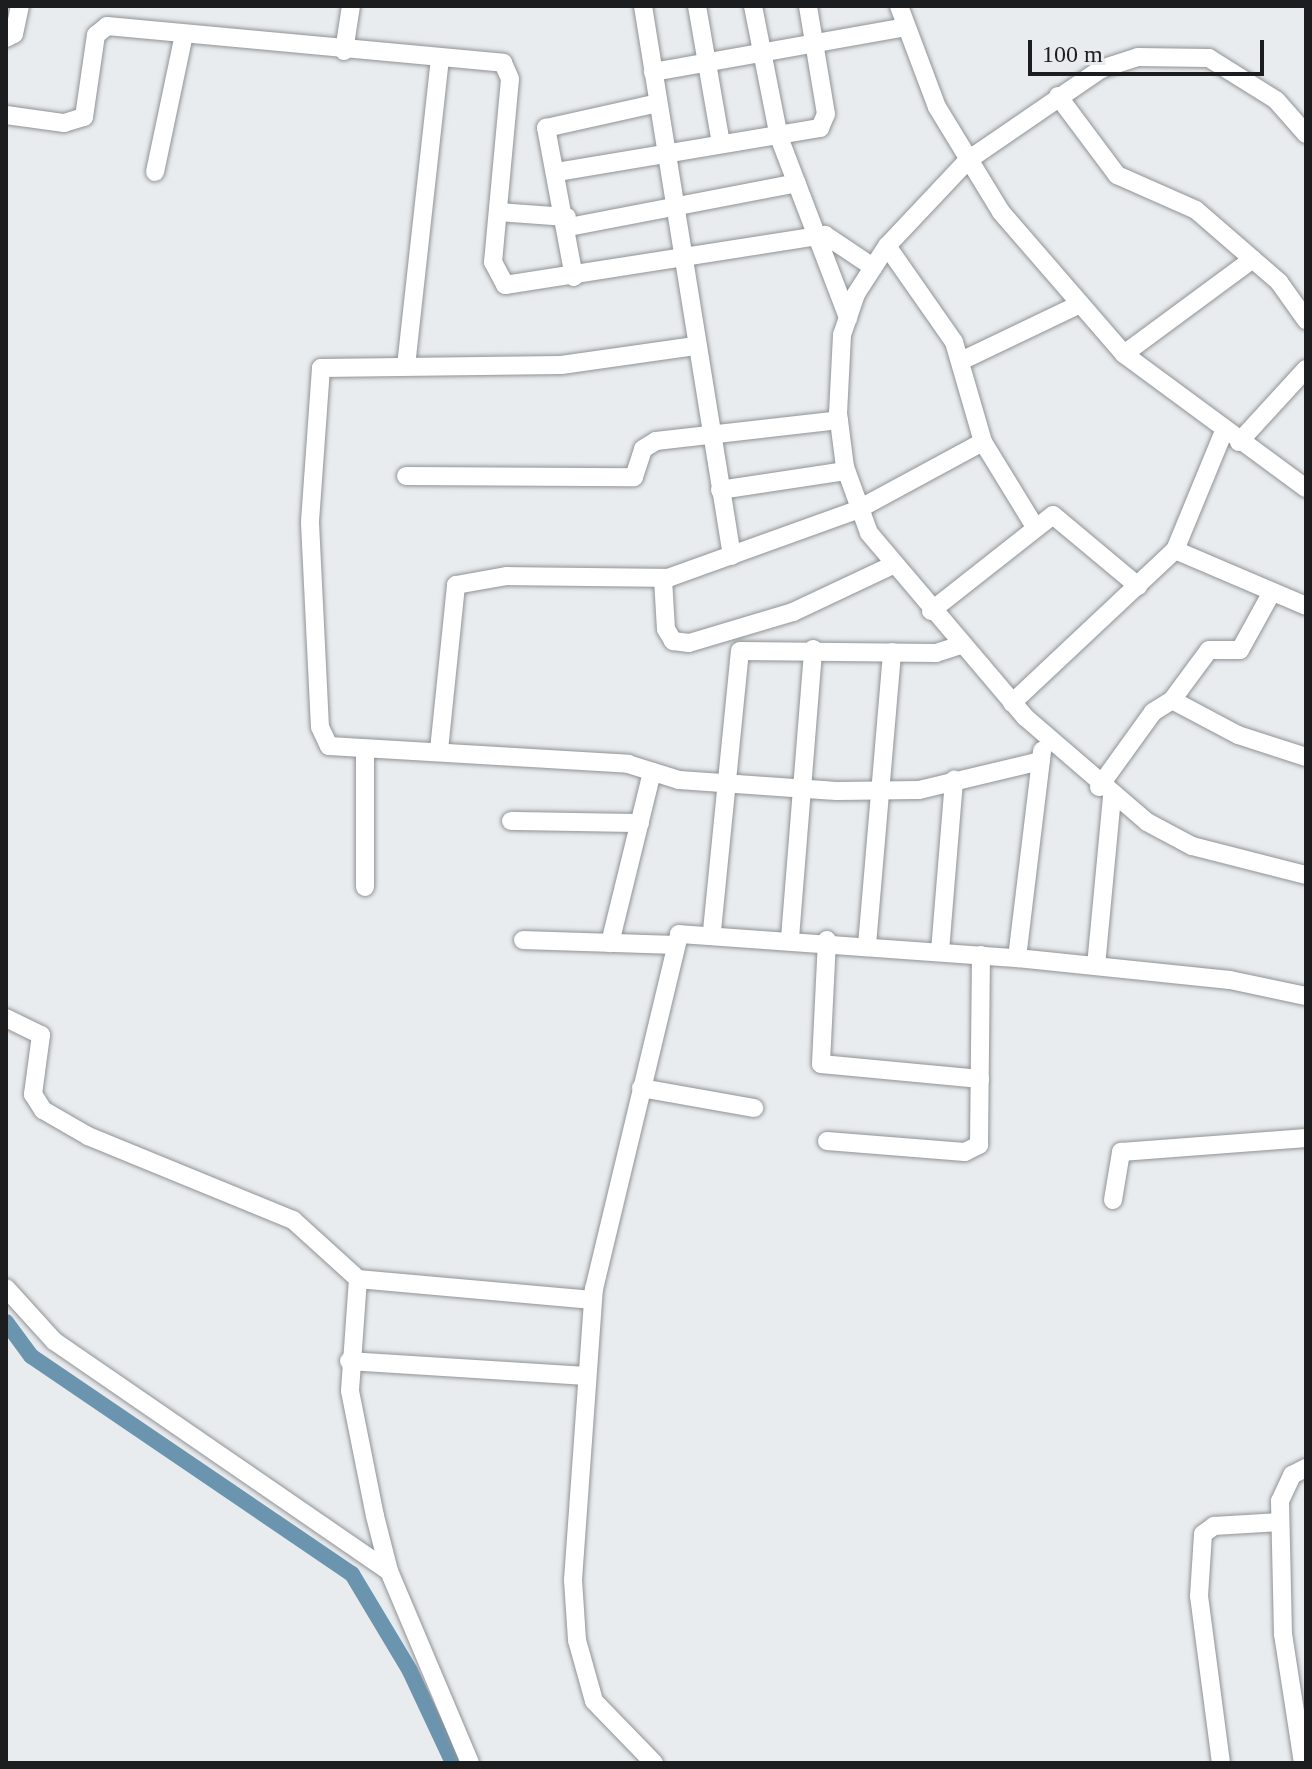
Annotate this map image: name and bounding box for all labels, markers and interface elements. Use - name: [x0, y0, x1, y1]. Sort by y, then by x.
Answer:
- scale bar: [1032, 24, 1268, 74]
- text: 100 m: [1042, 41, 1103, 67]

